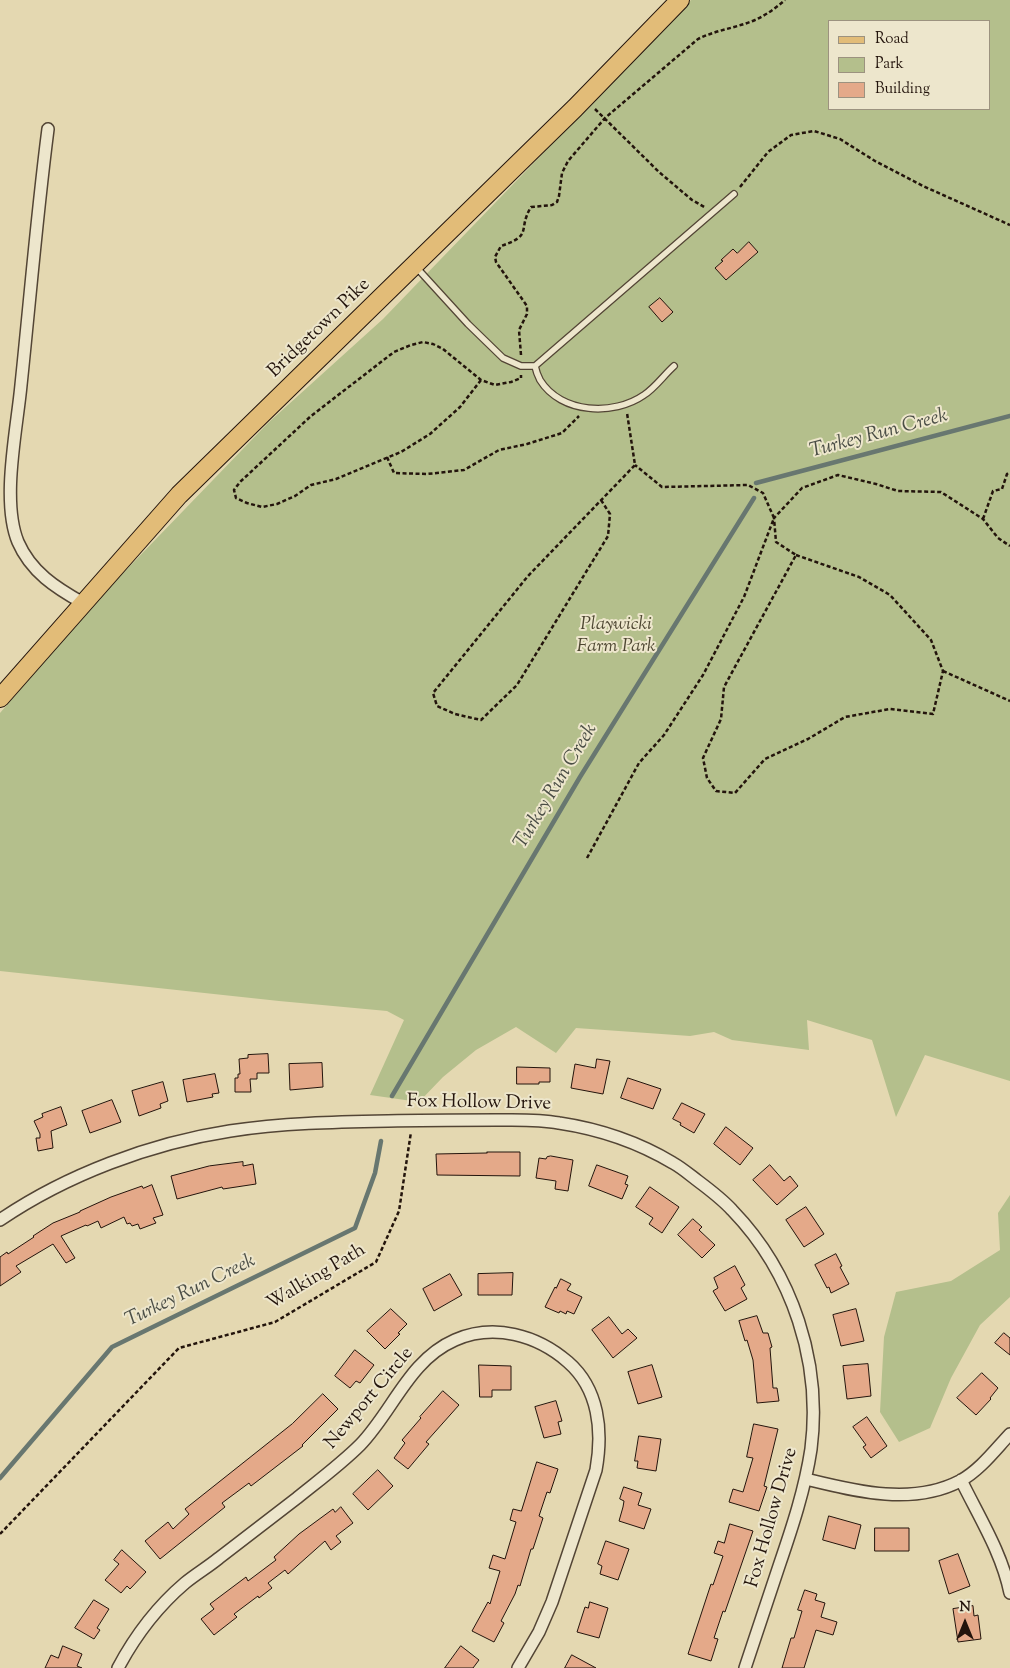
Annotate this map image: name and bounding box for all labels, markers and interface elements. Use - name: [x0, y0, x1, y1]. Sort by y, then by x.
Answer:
- legend: [828, 20, 990, 110]
- text: Road: [875, 29, 909, 50]
- text: Park: [875, 54, 904, 75]
- text: Building: [875, 79, 930, 100]
- street label: Bridgetown Pike: [264, 274, 376, 384]
- water label: Turkey Run Creek: [807, 405, 951, 465]
- park label: Playwicki Farm Park: [576, 615, 656, 659]
- water label: Turkey Run Creek: [510, 720, 604, 854]
- street label: Fox Hollow Drive: [407, 1091, 551, 1117]
- street label: Walking Path: [264, 1240, 370, 1316]
- water label: Turkey Run Creek: [122, 1250, 260, 1334]
- street label: Newport Circle: [321, 1343, 419, 1455]
- street label: Fox Hollow Drive: [742, 1445, 804, 1591]
- north arrow: [940, 1598, 990, 1648]
- text: N: [959, 1598, 971, 1618]

